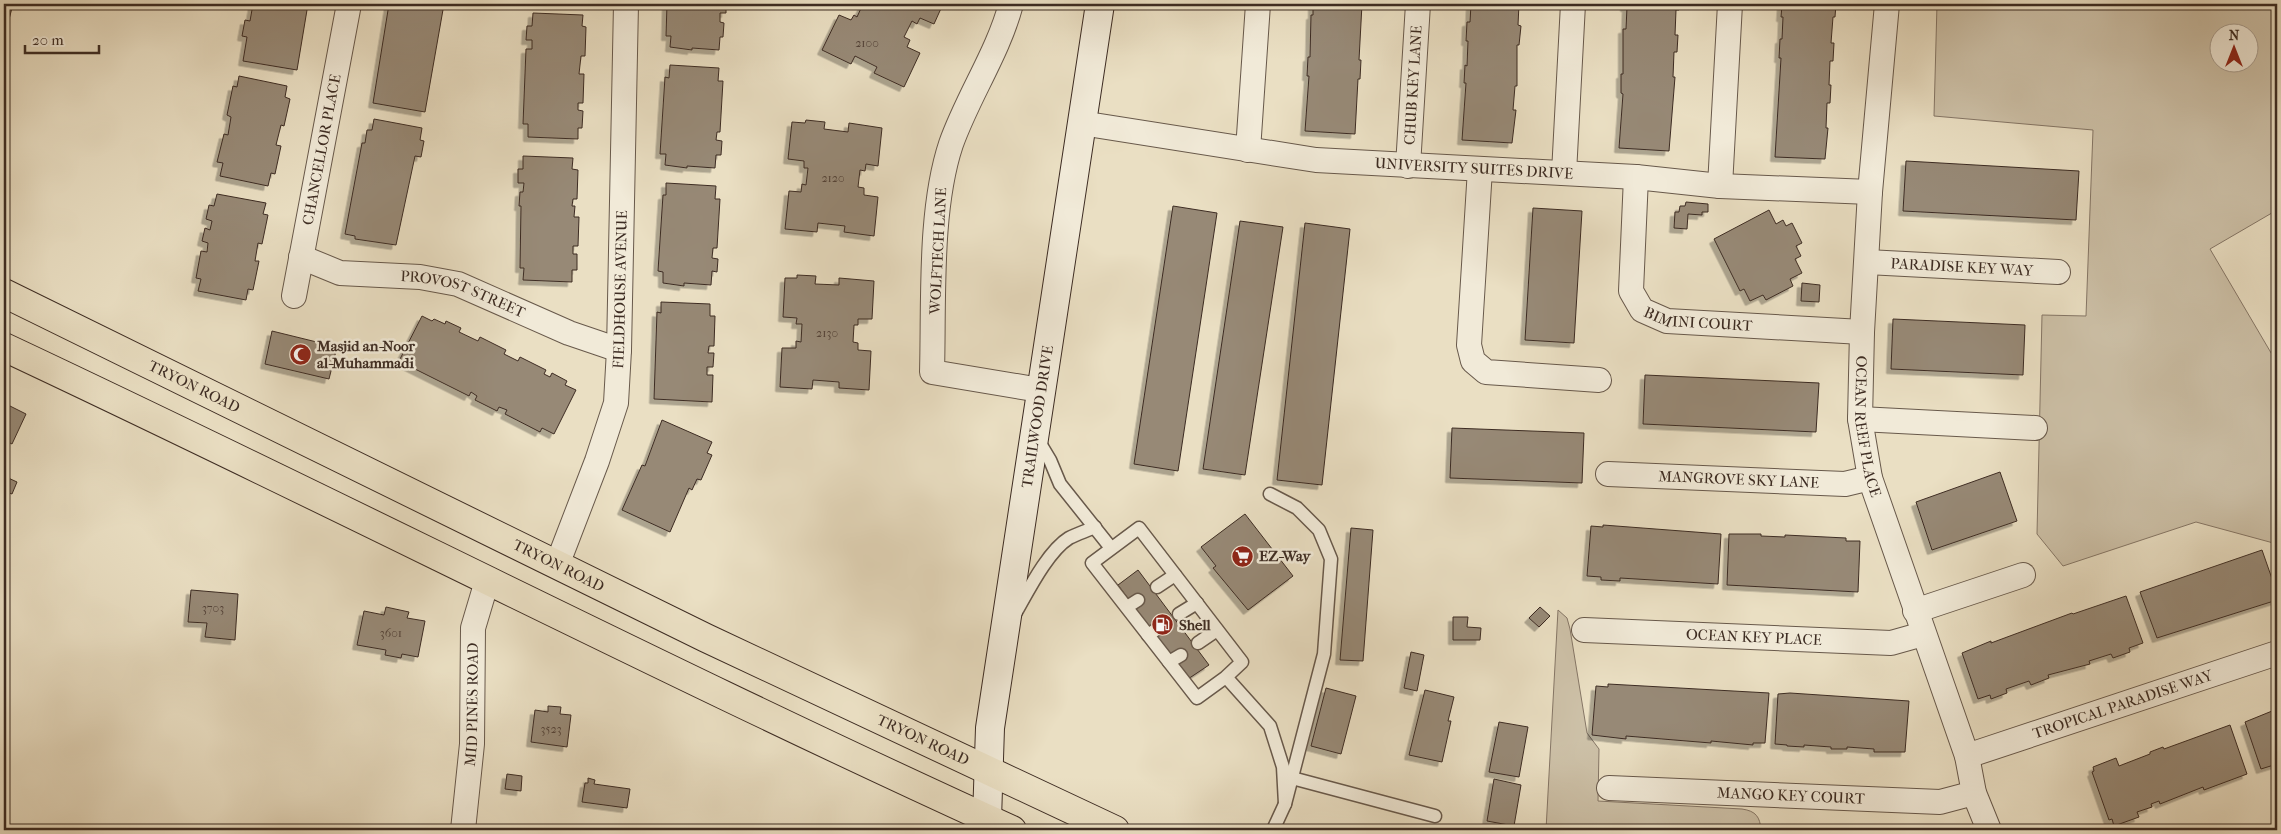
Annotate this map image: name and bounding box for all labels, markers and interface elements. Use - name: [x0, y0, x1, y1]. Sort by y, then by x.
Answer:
- scale bar: [25, 22, 99, 54]
- north arrow: [2208, 22, 2258, 72]
- street label: CHUB KEY LANE: [1400, 25, 1426, 145]
- text: N: [2229, 27, 2240, 44]
- text: 20 m: [32, 31, 64, 49]
- house number: 2100: [855, 36, 879, 50]
- street label: CHANCELLOR PLACE: [299, 73, 345, 226]
- street label: UNIVERSITY SUITES DRIVE: [1374, 154, 1574, 183]
- house number: 2120: [821, 171, 845, 185]
- street label: WOLFTECH LANE: [926, 187, 950, 316]
- street label: FIELDHOUSE AVENUE: [609, 210, 631, 369]
- street label: PARADISE KEY WAY: [1890, 254, 2034, 280]
- street label: PROVOST STREET: [400, 267, 529, 322]
- street label: BIMINI COURT: [1641, 303, 1754, 335]
- house number: 2130: [816, 326, 838, 340]
- place label: Masjid an-Noor al-Muhammadi: [316, 337, 416, 372]
- mosque icon: Masjid an-Noor al-Muhammadi: [289, 343, 313, 367]
- street label: TRAILWOOD DRIVE: [1018, 344, 1057, 489]
- street label: OCEAN REEF PLACE: [1851, 355, 1885, 499]
- street label: TRYON ROAD: [146, 356, 243, 417]
- street label: MANGROVE SKY LANE: [1658, 467, 1820, 492]
- street label: TRYON ROAD: [510, 536, 607, 596]
- supermarket icon: EZ-Way: [1231, 544, 1255, 568]
- place label: EZ-Way: [1259, 547, 1312, 565]
- house number: 3703: [202, 601, 224, 615]
- fuel station icon: Shell: [1151, 613, 1175, 637]
- place label: Shell: [1179, 616, 1212, 634]
- street label: OCEAN KEY PLACE: [1686, 625, 1822, 649]
- house number: 3601: [380, 626, 402, 640]
- street label: MID PINES ROAD: [461, 642, 482, 767]
- street label: TROPICAL PARADISE WAY: [2030, 666, 2216, 743]
- street label: TRYON ROAD: [874, 711, 972, 769]
- house number: 3523: [540, 722, 562, 736]
- street label: MANGO KEY COURT: [1717, 784, 1866, 808]

